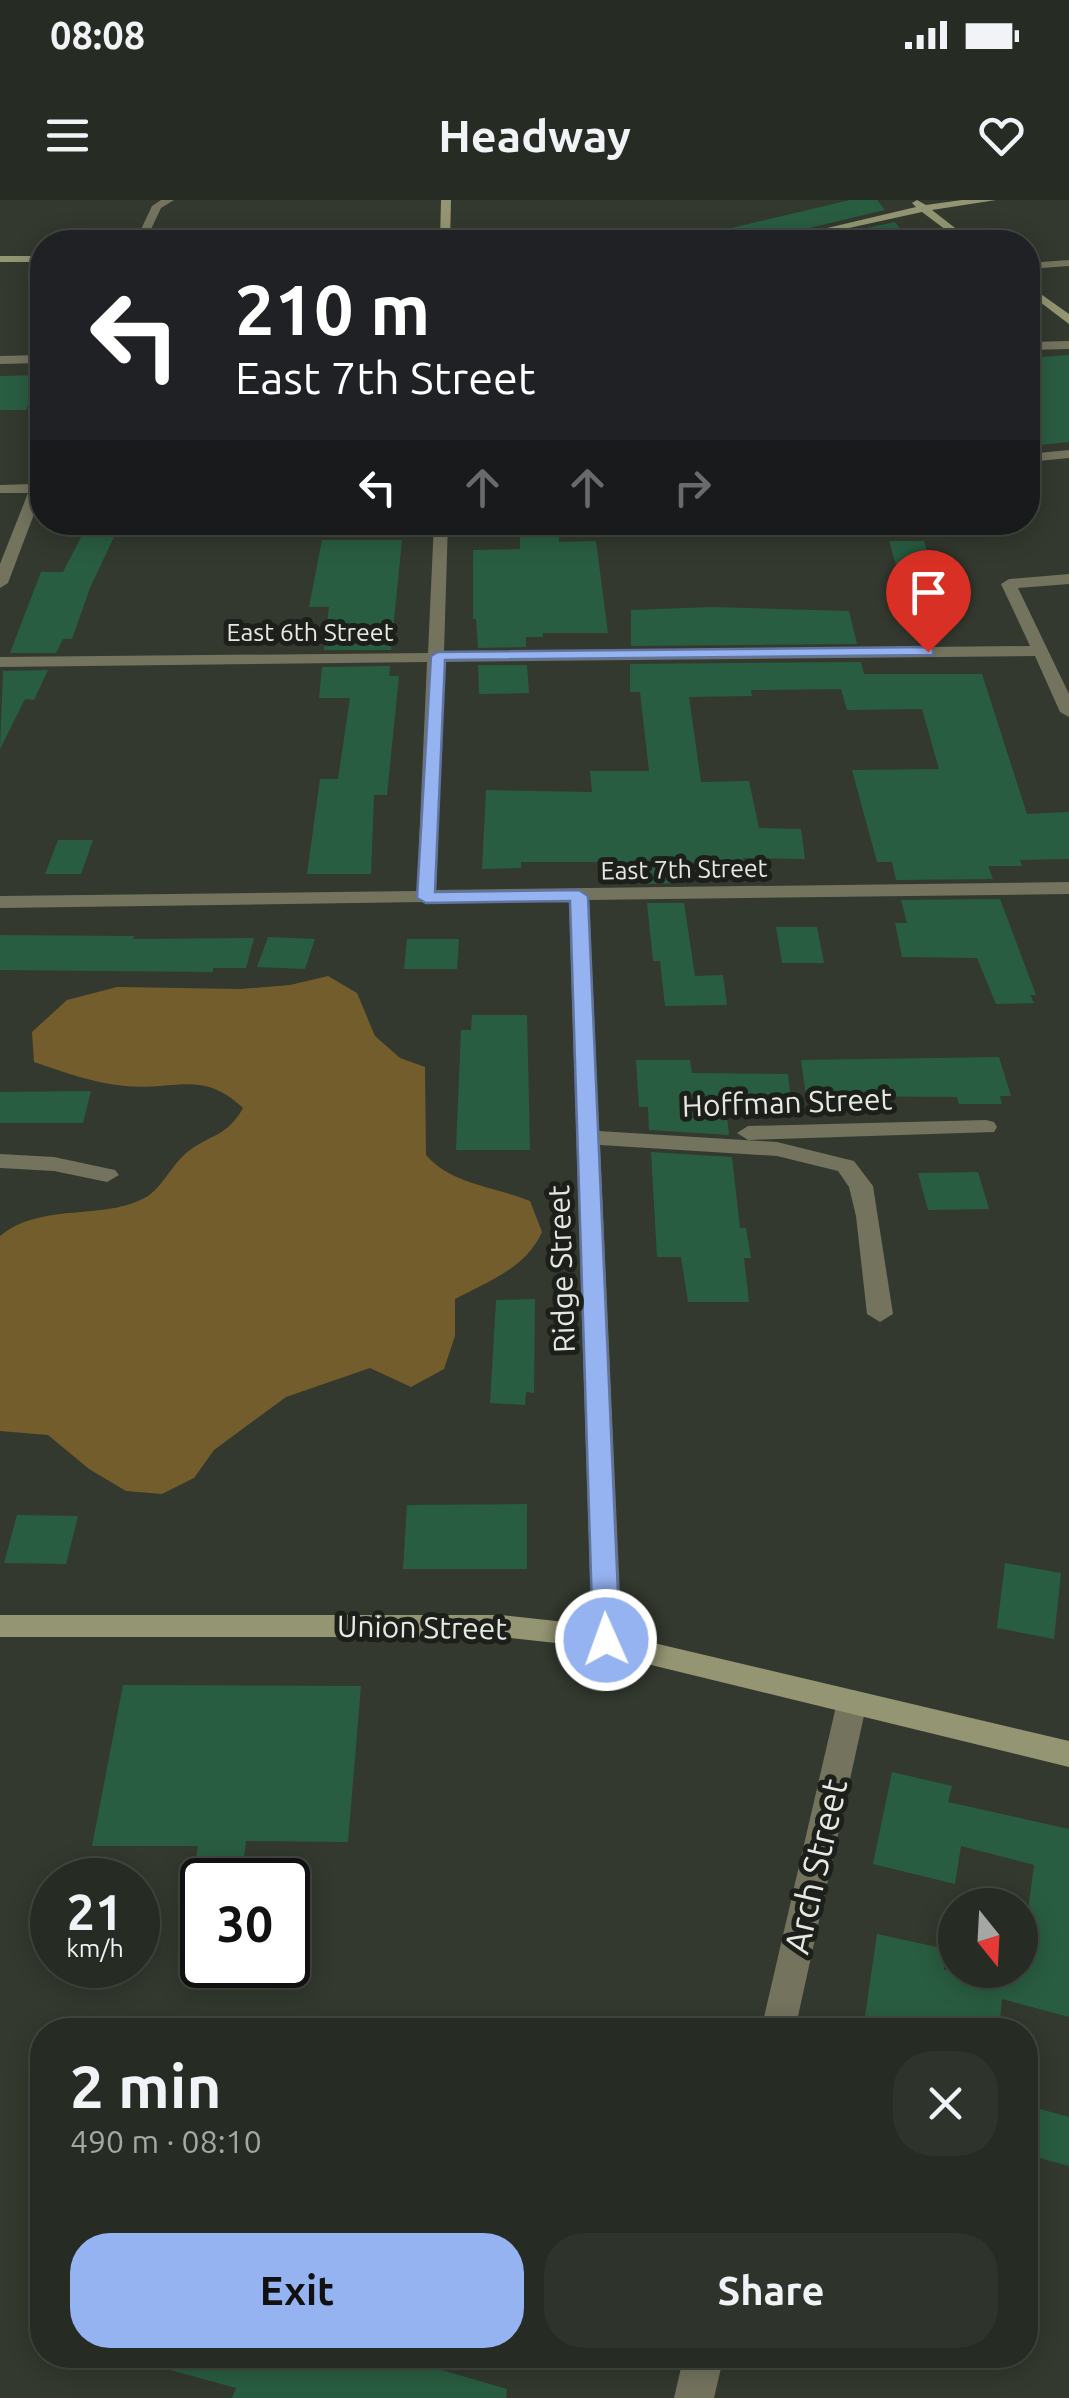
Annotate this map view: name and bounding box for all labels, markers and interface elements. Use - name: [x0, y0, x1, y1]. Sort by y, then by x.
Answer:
- text: 08:08: [50, 14, 145, 56]
- icon: menu: [40, 108, 95, 163]
- icon: heart: [974, 108, 1029, 163]
- text: Headway: [438, 110, 631, 161]
- icon: left: [70, 270, 200, 400]
- text: 210 m: [235, 270, 430, 348]
- text: East 7th Street: [235, 352, 536, 403]
- icon: left: [350, 460, 405, 515]
- icon: ahead: [455, 460, 510, 515]
- icon: ahead: [560, 460, 615, 515]
- icon: right: [665, 460, 720, 515]
- pin: [886, 550, 971, 653]
- icon: arrive: [901, 565, 956, 620]
- street label: East 6th Street: [227, 618, 394, 646]
- street label: East 7th Street: [600, 854, 768, 884]
- street label: Hoffman Street: [681, 1081, 893, 1123]
- street label: Ridge Street: [541, 1184, 581, 1354]
- position arrow: [554, 1588, 658, 1692]
- street label: Union Street: [337, 1609, 508, 1645]
- street label: Arch Street: [775, 1775, 855, 1957]
- speed limit sign: 30: [180, 1858, 310, 1988]
- text: 21: [67, 1883, 123, 1939]
- north arrow: [938, 1888, 1038, 1988]
- map controls: [938, 1888, 1038, 1988]
- text: km/h: [66, 1934, 124, 1962]
- button: close: [893, 2051, 998, 2156]
- text: 2 min: [70, 2052, 222, 2119]
- text: 490 m · 08:10: [70, 2123, 262, 2159]
- button: Exit: [70, 2233, 524, 2348]
- button: Share: [544, 2233, 998, 2348]

